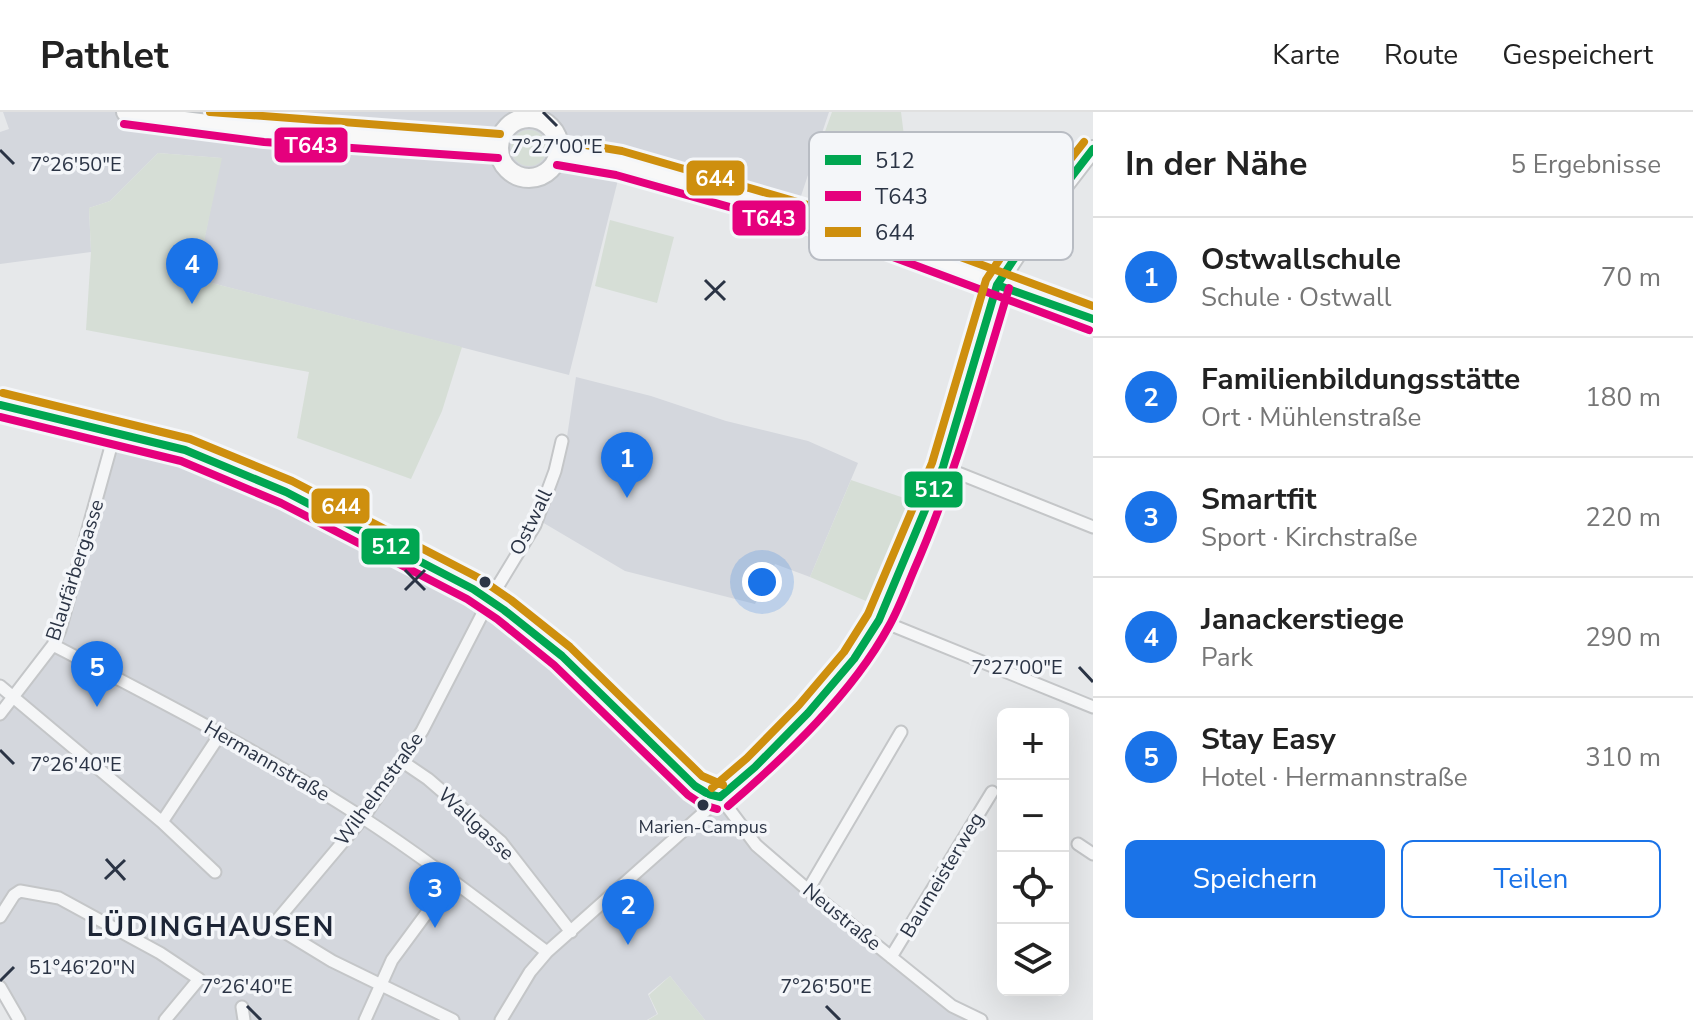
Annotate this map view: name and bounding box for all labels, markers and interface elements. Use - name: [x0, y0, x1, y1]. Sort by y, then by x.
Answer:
- text: Pathlet: [40, 30, 169, 81]
- text: Karte: [1272, 36, 1340, 74]
- text: Route: [1384, 36, 1458, 74]
- text: Gespeichert: [1502, 36, 1653, 74]
- line badge: T643: [273, 126, 349, 164]
- text: T643: [284, 131, 338, 161]
- legend: [809, 132, 1073, 260]
- text: 7°27'00"E: [511, 133, 603, 160]
- text: In der Nähe: [1125, 141, 1307, 187]
- text: 512: [875, 146, 915, 176]
- text: 5 Ergebnisse: [1511, 147, 1661, 182]
- text: 7°26'50"E: [30, 151, 122, 178]
- line badge: 644: [685, 159, 746, 197]
- text: 644: [695, 164, 735, 194]
- text: T643: [875, 182, 928, 212]
- line badge: T643: [731, 199, 807, 237]
- text: T643: [742, 204, 796, 234]
- text: 644: [875, 218, 915, 248]
- pin: 4: [166, 238, 218, 304]
- text: Ostwallschule: [1201, 239, 1401, 280]
- text: 1: [1143, 260, 1159, 295]
- text: 70 m: [1601, 260, 1661, 295]
- text: Schule · Ostwall: [1201, 280, 1391, 315]
- text: Familienbildungsstätte: [1201, 359, 1520, 400]
- text: 2: [1143, 380, 1159, 415]
- text: 180 m: [1585, 380, 1661, 415]
- text: Ort · Mühlenstraße: [1201, 400, 1421, 435]
- pin: 1: [601, 432, 653, 498]
- line badge: 512: [903, 470, 964, 509]
- text: 512: [914, 475, 954, 505]
- text: Smartfit: [1201, 479, 1317, 520]
- street label: Ostwall: [503, 484, 559, 560]
- line badge: 644: [310, 487, 371, 525]
- text: 644: [321, 492, 361, 522]
- street label: Blaufärbergasse: [39, 496, 111, 644]
- text: 3: [1143, 500, 1159, 535]
- text: 220 m: [1585, 500, 1661, 535]
- text: Sport · Kirchstraße: [1201, 520, 1417, 555]
- line badge: 512: [360, 527, 421, 566]
- text: 512: [371, 532, 411, 562]
- your location: [742, 562, 782, 602]
- unlabelled marker: [477, 574, 493, 590]
- text: Janackerstiege: [1201, 599, 1404, 640]
- text: 4: [1143, 620, 1159, 655]
- text: 290 m: [1585, 620, 1661, 655]
- text: Park: [1201, 640, 1253, 675]
- pin: 5: [71, 641, 123, 707]
- text: 7°27'00"E: [971, 654, 1063, 681]
- map controls: [997, 708, 1069, 996]
- button: +: [997, 708, 1069, 780]
- street label: Hermannstraße: [199, 714, 335, 808]
- text: Stay Easy: [1201, 719, 1336, 760]
- street label: Wilhelmstraße: [328, 727, 430, 851]
- text: 5: [1143, 740, 1159, 775]
- text: 310 m: [1585, 740, 1661, 775]
- text: 7°26'40"E: [30, 751, 122, 778]
- text: Hotel · Hermannstraße: [1201, 760, 1468, 795]
- button: −: [997, 780, 1069, 852]
- street label: Wallgasse: [432, 782, 520, 866]
- marker: Marien-Campus: [695, 797, 711, 813]
- street label: Baumeisterweg: [894, 807, 990, 943]
- place label: Marien-Campus: [639, 815, 768, 839]
- button: Speichern: [1125, 840, 1385, 918]
- button: Teilen: [1401, 840, 1661, 918]
- button: locate: [997, 852, 1069, 924]
- pin: 3: [409, 862, 461, 928]
- street label: Neustraße: [797, 877, 887, 957]
- pin: 2: [602, 879, 654, 945]
- district label: LÜDINGHAUSEN: [87, 908, 335, 946]
- button: layers: [997, 924, 1069, 996]
- text: 51°46'20"N: [29, 954, 135, 981]
- text: 7°26'40"E: [201, 973, 293, 1000]
- text: 7°26'50"E: [780, 973, 872, 1000]

